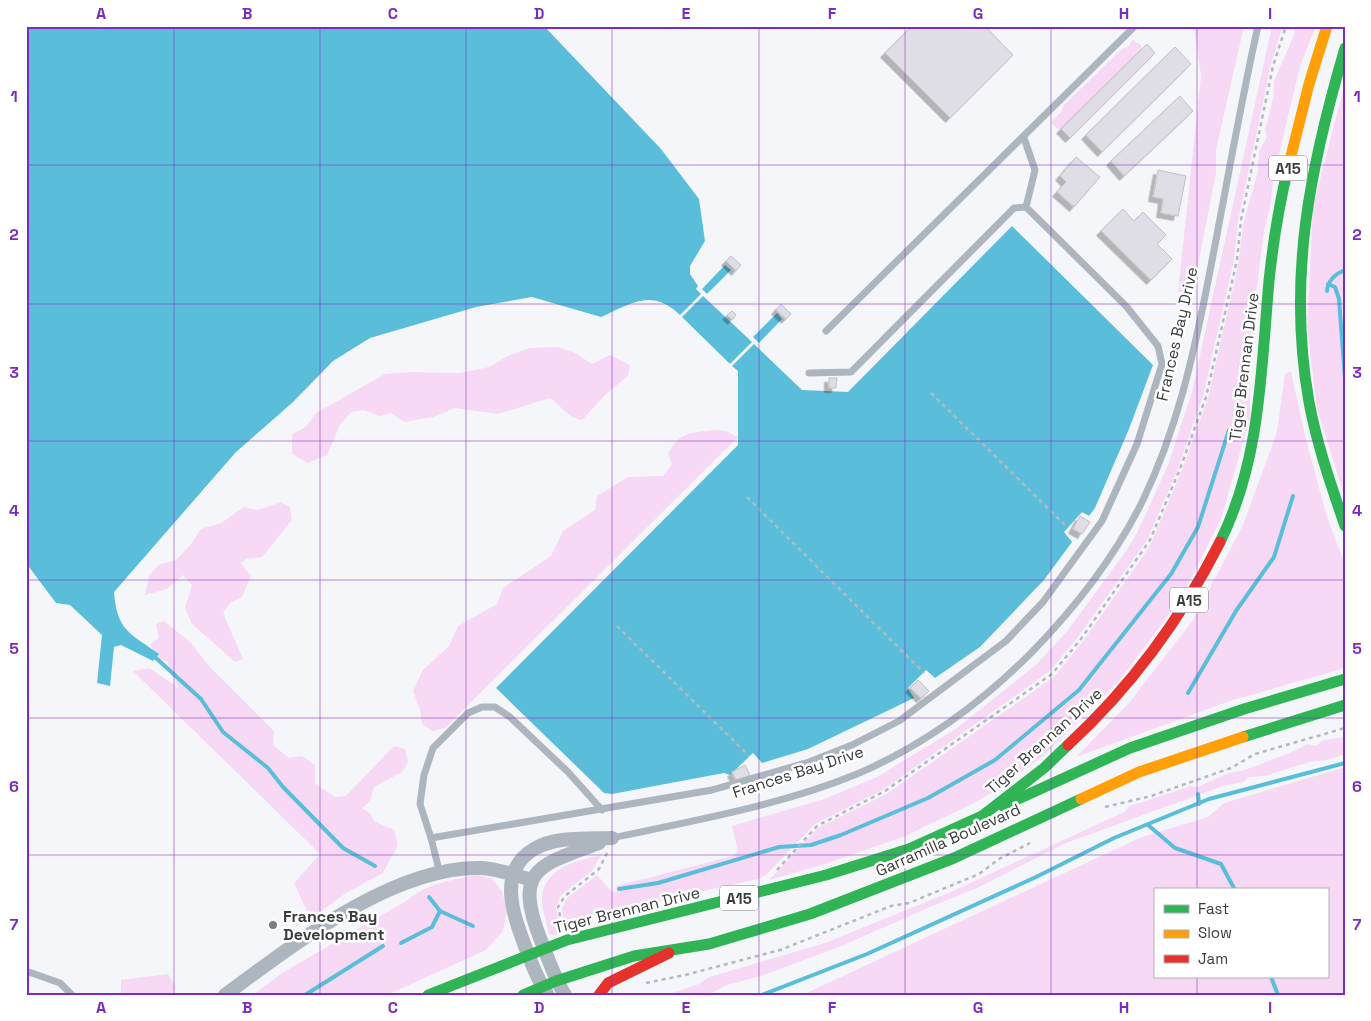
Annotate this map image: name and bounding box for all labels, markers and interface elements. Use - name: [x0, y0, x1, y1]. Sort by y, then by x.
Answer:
- text: A: [96, 3, 106, 24]
- text: B: [242, 3, 252, 24]
- text: C: [388, 3, 398, 24]
- text: D: [534, 3, 544, 24]
- text: E: [682, 3, 691, 24]
- text: F: [828, 3, 837, 24]
- text: G: [973, 3, 983, 24]
- text: H: [1119, 3, 1129, 24]
- text: I: [1268, 3, 1272, 24]
- text: 1: [10, 86, 18, 107]
- text: 1: [1353, 86, 1361, 107]
- road number: A15: [1269, 156, 1307, 180]
- text: 2: [9, 224, 19, 245]
- text: 2: [1352, 224, 1362, 245]
- street label: Frances Bay Drive: [1151, 265, 1203, 403]
- street label: Tiger Brennan Drive: [1224, 291, 1264, 443]
- text: 3: [9, 362, 19, 383]
- text: 3: [1352, 362, 1362, 383]
- text: 4: [9, 500, 19, 521]
- text: 4: [1352, 500, 1362, 521]
- road number: A15: [1170, 588, 1208, 612]
- text: 5: [9, 638, 19, 659]
- text: 5: [1352, 638, 1362, 659]
- street label: Tiger Brennan Drive: [981, 683, 1107, 799]
- street label: Frances Bay Drive: [730, 741, 866, 803]
- text: 6: [9, 776, 19, 797]
- text: 6: [1352, 776, 1362, 797]
- street label: Garramilla Boulevard: [872, 799, 1024, 881]
- street label: Tiger Brennan Drive: [552, 882, 702, 938]
- road number: A15: [720, 886, 758, 910]
- legend: [1154, 888, 1328, 978]
- text: Fast: [1198, 899, 1229, 918]
- place label: Frances Bay Development: [283, 906, 385, 945]
- text: 7: [10, 914, 19, 935]
- text: 7: [1353, 914, 1362, 935]
- marker: Frances Bay Development: [267, 919, 279, 931]
- text: Slow: [1198, 923, 1232, 942]
- text: Jam: [1198, 949, 1228, 968]
- text: A: [96, 997, 106, 1018]
- text: B: [242, 997, 252, 1018]
- text: C: [388, 997, 398, 1018]
- text: D: [534, 997, 544, 1018]
- text: E: [682, 997, 691, 1018]
- text: F: [828, 997, 837, 1018]
- text: G: [973, 997, 983, 1018]
- text: H: [1119, 997, 1129, 1018]
- text: I: [1268, 997, 1272, 1018]

